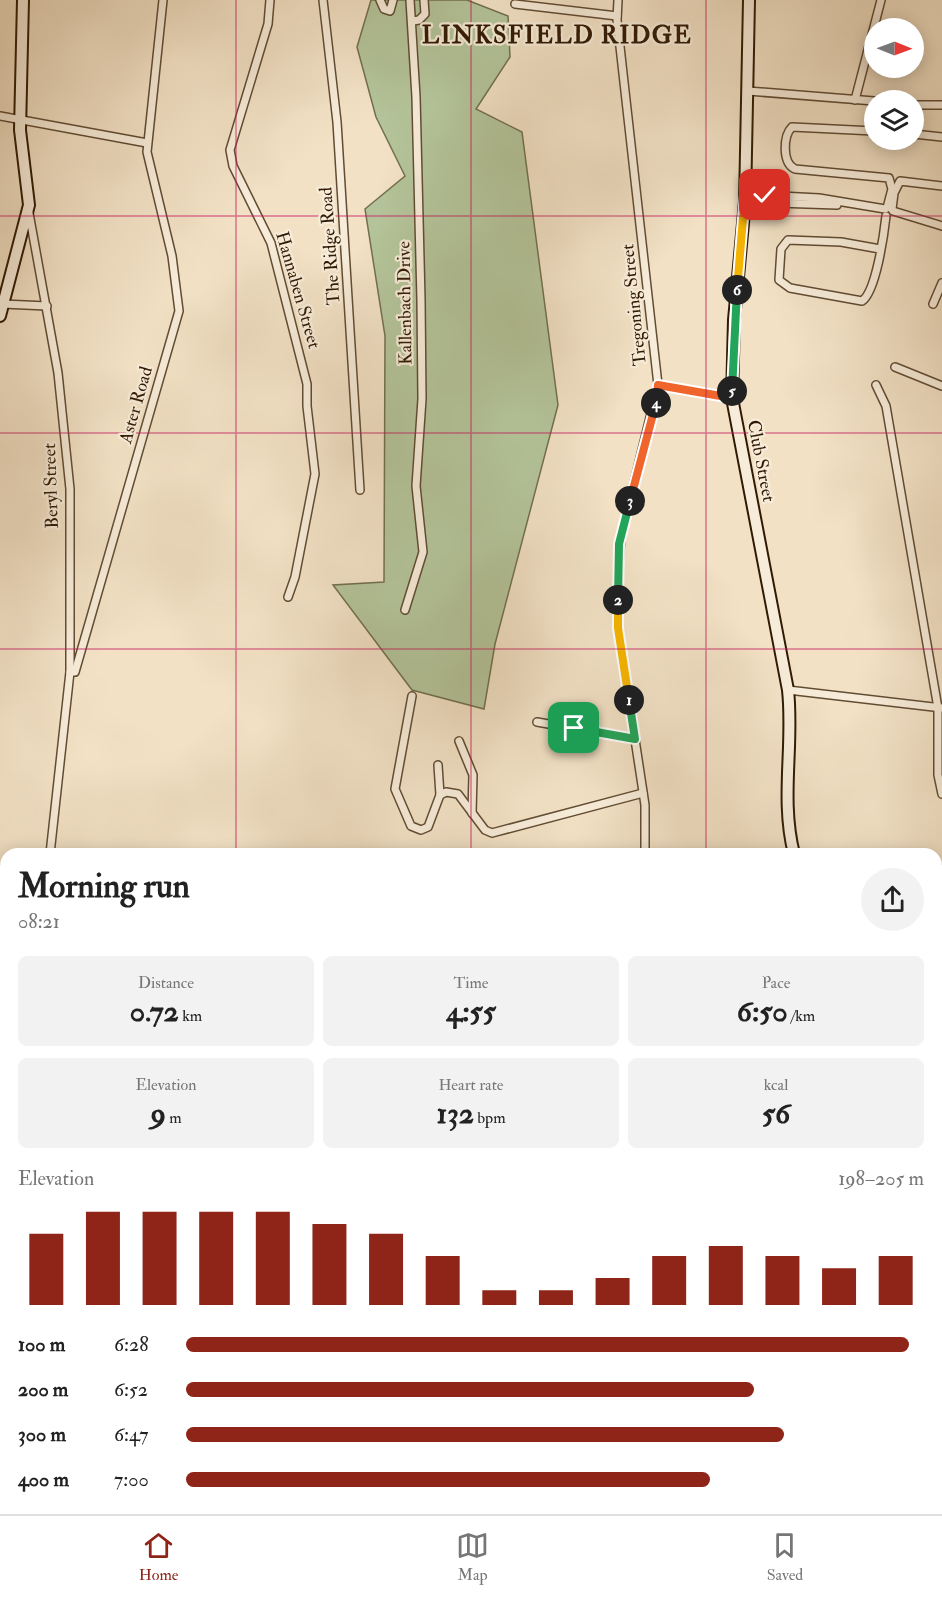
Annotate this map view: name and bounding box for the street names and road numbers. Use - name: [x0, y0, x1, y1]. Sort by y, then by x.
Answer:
- street label: The Ridge Road: [314, 186, 346, 306]
- street label: Hannaben Street: [270, 229, 326, 351]
- street label: Kallenbach Drive: [392, 240, 418, 365]
- street label: Tregoning Street: [616, 243, 652, 367]
- street label: Aster Road: [114, 364, 158, 447]
- street label: Club Street: [742, 418, 780, 504]
- street label: Beryl Street: [38, 443, 64, 529]

